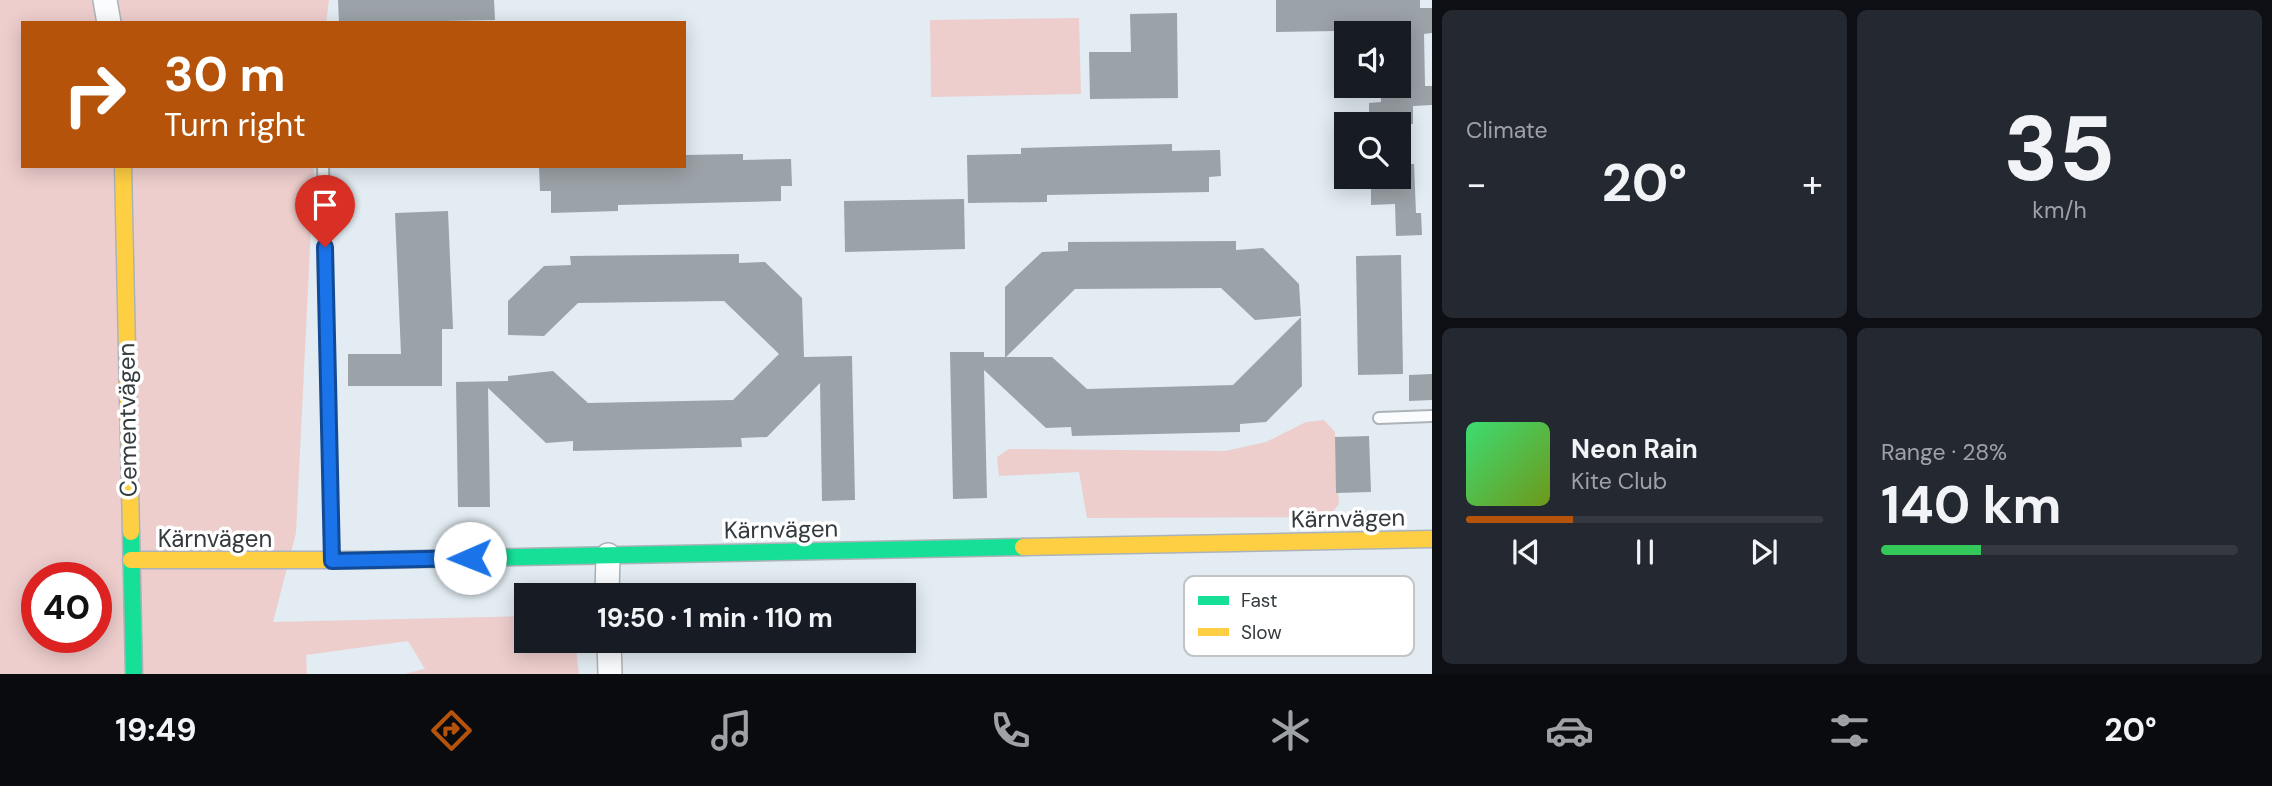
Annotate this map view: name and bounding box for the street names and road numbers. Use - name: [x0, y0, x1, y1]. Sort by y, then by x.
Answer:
- street label: Cementvägen: [110, 343, 144, 497]
- street label: Kärnvägen: [1291, 502, 1405, 534]
- street label: Kärnvägen: [724, 513, 838, 545]
- street label: Kärnvägen: [158, 523, 272, 554]

